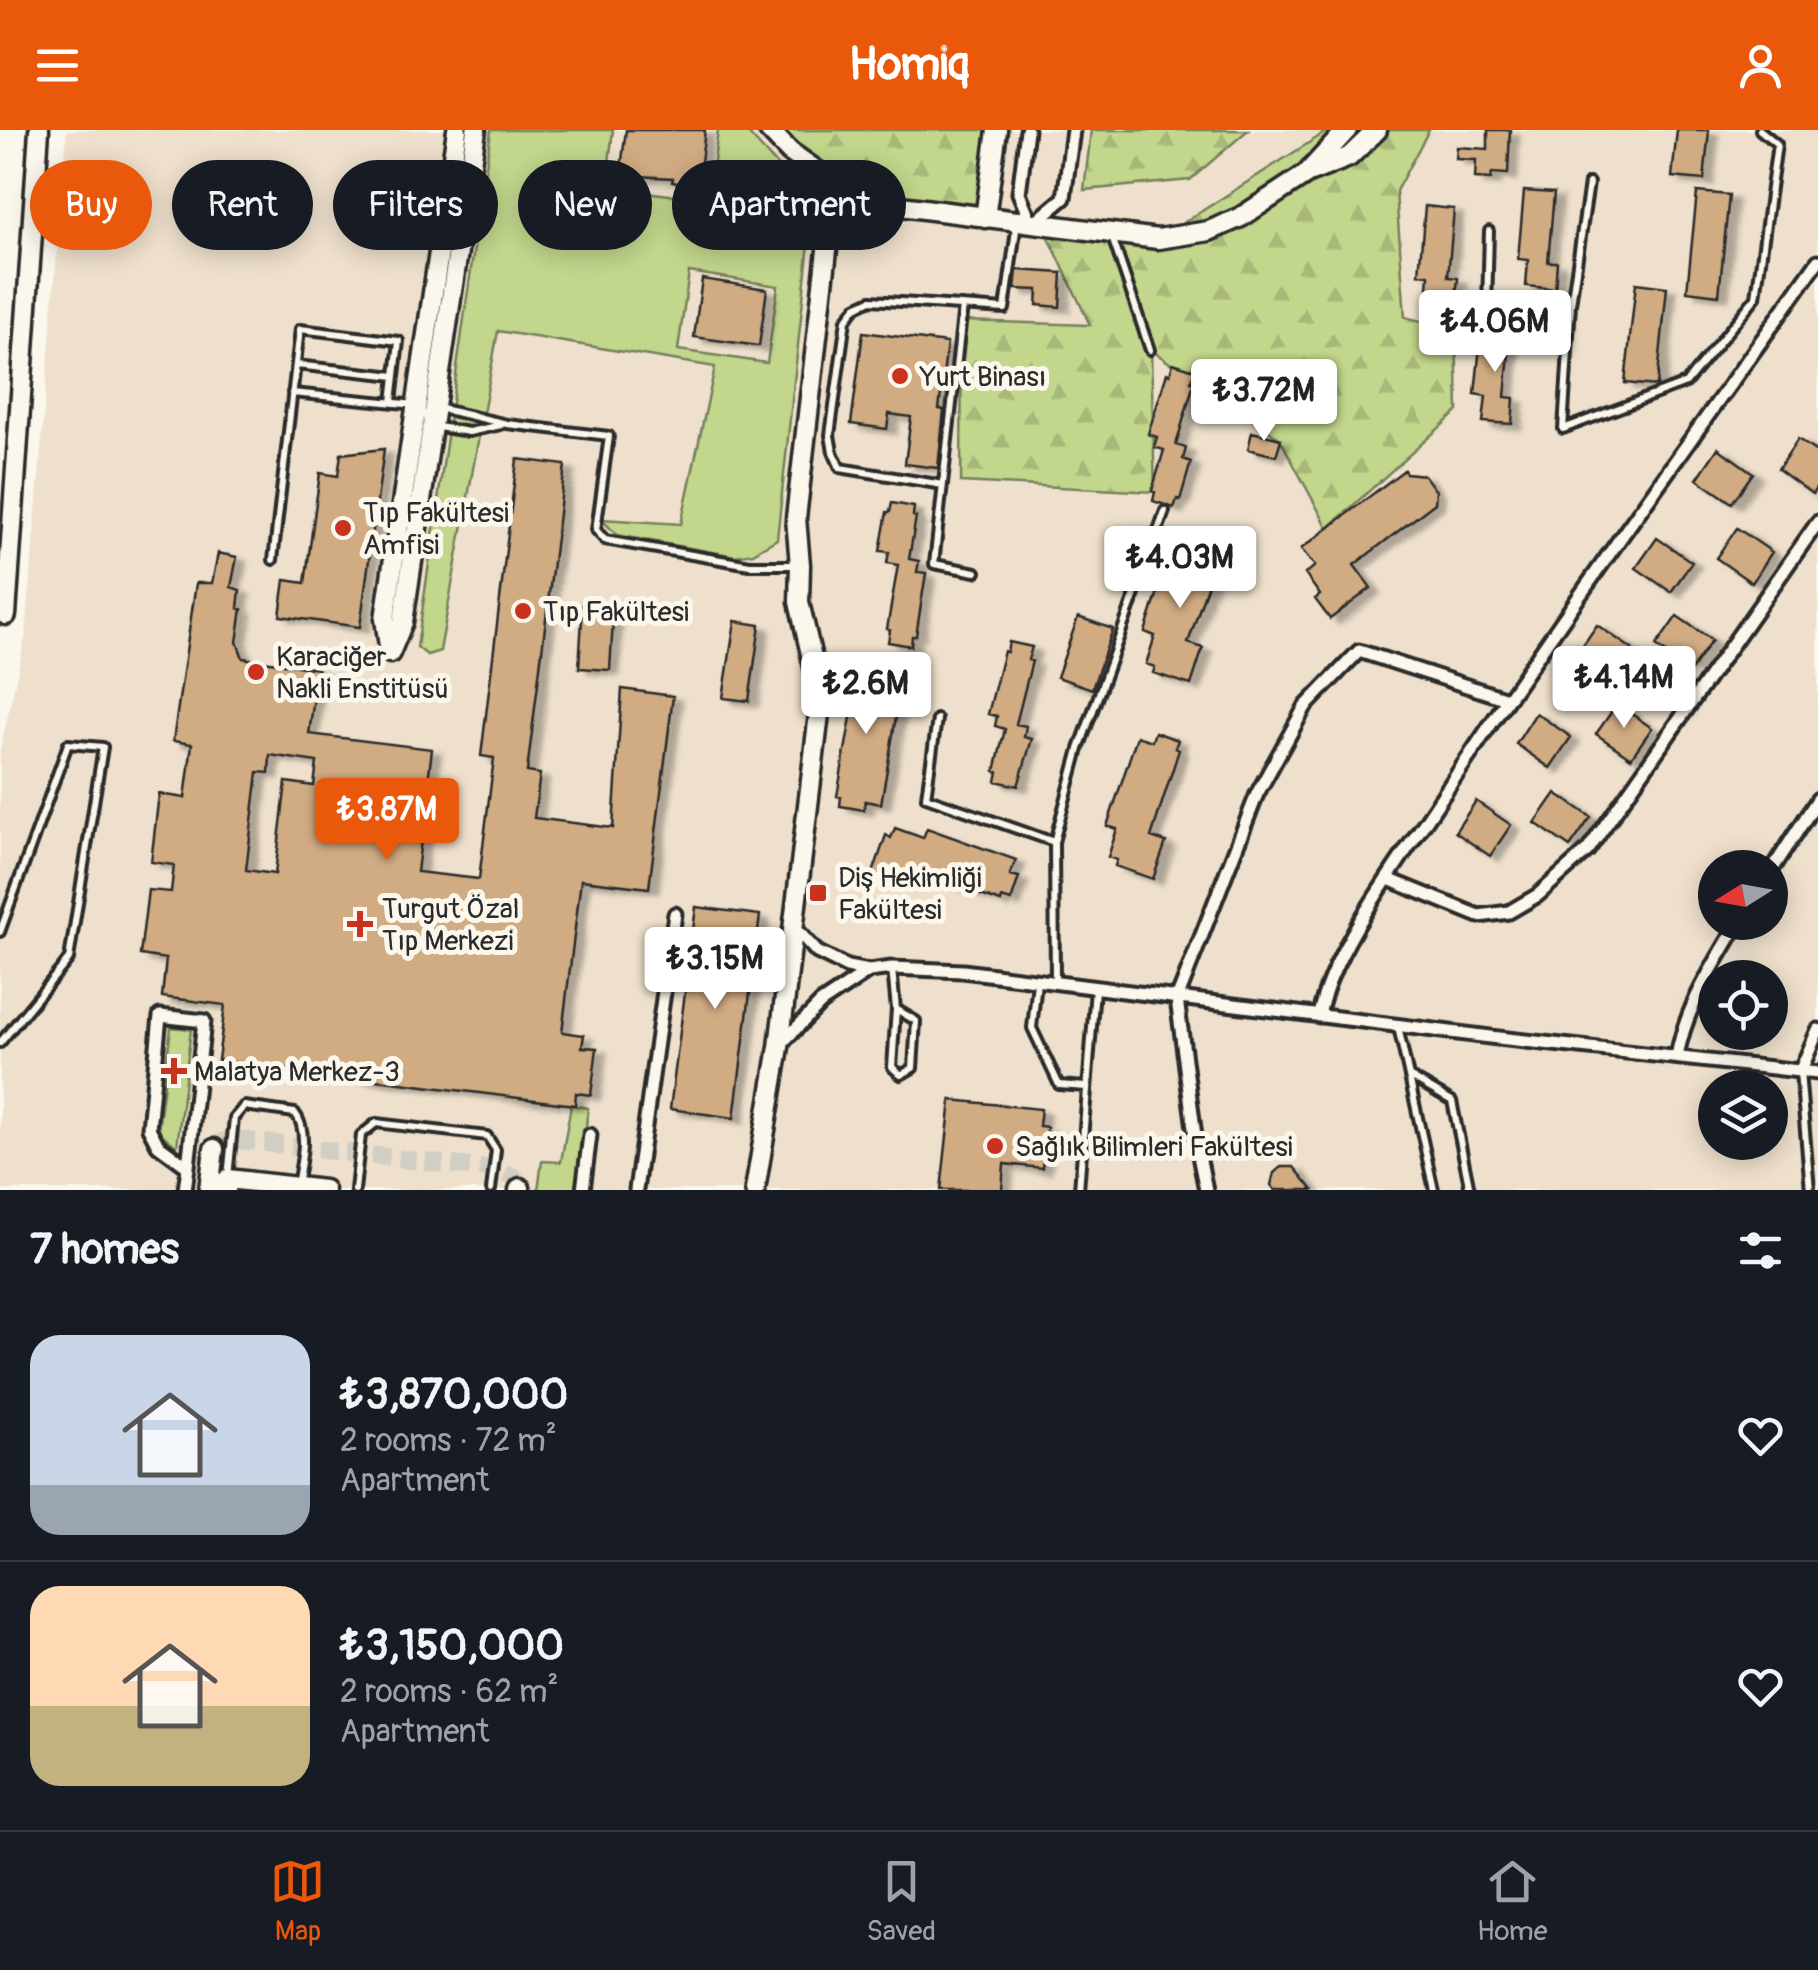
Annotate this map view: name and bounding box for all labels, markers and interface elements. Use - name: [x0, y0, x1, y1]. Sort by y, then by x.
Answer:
- text: Homiq: [849, 37, 969, 93]
- icon: menu: [30, 38, 85, 93]
- icon: person: [1733, 38, 1788, 93]
- chip: Buy: [30, 160, 152, 250]
- chip: Rent: [172, 160, 313, 250]
- chip: Filters: [333, 160, 498, 250]
- chip: New: [518, 160, 652, 250]
- chip: Apartment: [672, 160, 906, 250]
- pin: ₺4.06M: [1414, 290, 1576, 375]
- text: ₺4.06M: [1441, 302, 1549, 342]
- pin: ₺3.72M: [1183, 359, 1345, 444]
- place label: Yurt Binası: [919, 360, 1046, 395]
- marker: Yurt Binası: [889, 365, 911, 387]
- text: ₺3.72M: [1213, 371, 1315, 411]
- place label: Tıp Fakültesi Amfisi: [363, 496, 509, 563]
- marker: Tıp Fakültesi Amfisi: [332, 517, 354, 539]
- pin: ₺4.03M: [1099, 526, 1261, 611]
- text: ₺4.03M: [1126, 538, 1234, 578]
- place label: Tıp Fakültesi: [543, 595, 689, 630]
- marker: Tıp Fakültesi: [512, 600, 534, 622]
- place label: Karaciğer Nakli Enstitüsü: [276, 640, 449, 707]
- pin: ₺4.14M: [1543, 646, 1705, 731]
- pin: ₺2.6M: [796, 652, 936, 737]
- text: ₺4.14M: [1575, 658, 1673, 698]
- marker: Karaciğer Nakli Enstitüsü: [245, 661, 267, 683]
- text: ₺2.6M: [823, 664, 909, 704]
- pin: ₺3.87M: [306, 778, 468, 863]
- text: ₺3.87M: [337, 790, 437, 830]
- north arrow: [1698, 850, 1788, 940]
- map controls: [1698, 850, 1788, 1160]
- place label: Diş Hekimliği Fakültesi: [838, 861, 982, 928]
- marker: Diş Hekimliği Fakültesi: [807, 882, 829, 904]
- place label: Turgut Özal Tıp Merkezi: [382, 892, 519, 959]
- marker: Turgut Özal Tıp Merkezi: [347, 911, 373, 937]
- pin: ₺3.15M: [634, 927, 796, 1012]
- text: ₺3.15M: [667, 939, 763, 979]
- button: locate: [1698, 960, 1788, 1050]
- place label: Malatya Merkez-3: [194, 1055, 400, 1090]
- marker: Malatya Merkez-3: [163, 1060, 185, 1082]
- button: layers: [1698, 1070, 1788, 1160]
- place label: Sağlık Bilimleri Fakültesi: [1015, 1130, 1293, 1165]
- marker: Sağlık Bilimleri Fakültesi: [984, 1135, 1006, 1157]
- icon: filters: [1733, 1223, 1788, 1278]
- text: 7 homes: [30, 1224, 179, 1276]
- text: ₺3,870,000: [340, 1369, 568, 1421]
- icon: home: [110, 1375, 230, 1495]
- icon: heart: [1733, 1408, 1788, 1463]
- text: 2 rooms · 72 m²: [340, 1421, 557, 1461]
- text: Apartment: [340, 1461, 489, 1501]
- text: ₺3,150,000: [340, 1620, 564, 1672]
- icon: home: [110, 1626, 230, 1746]
- icon: heart: [1733, 1659, 1788, 1714]
- text: 2 rooms · 62 m²: [340, 1672, 558, 1712]
- text: Apartment: [340, 1712, 489, 1752]
- tab: Map: [270, 1854, 325, 1949]
- tab: Saved: [866, 1854, 936, 1949]
- tab: Home: [1477, 1854, 1547, 1949]

